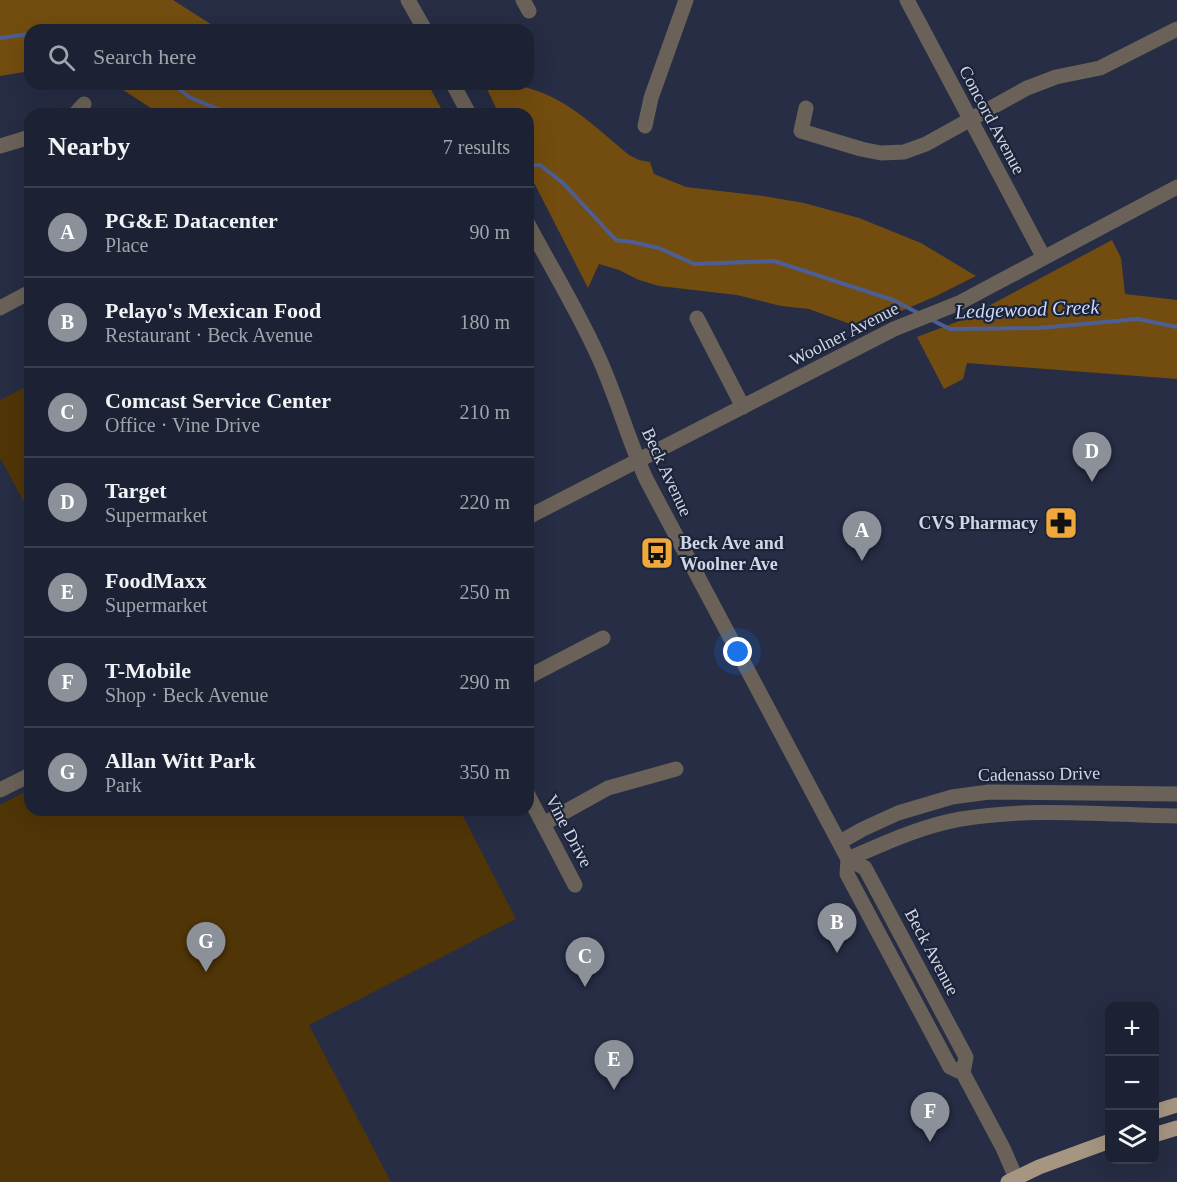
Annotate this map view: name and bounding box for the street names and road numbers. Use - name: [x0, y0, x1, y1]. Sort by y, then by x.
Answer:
- street label: Concord Avenue: [955, 62, 1029, 178]
- street label: Woolner Avenue: [786, 298, 902, 370]
- street label: Beck Avenue: [638, 425, 696, 519]
- street label: Cadenasso Drive: [978, 763, 1100, 785]
- street label: Vine Drive: [542, 791, 596, 871]
- street label: Beck Avenue: [901, 905, 963, 999]

